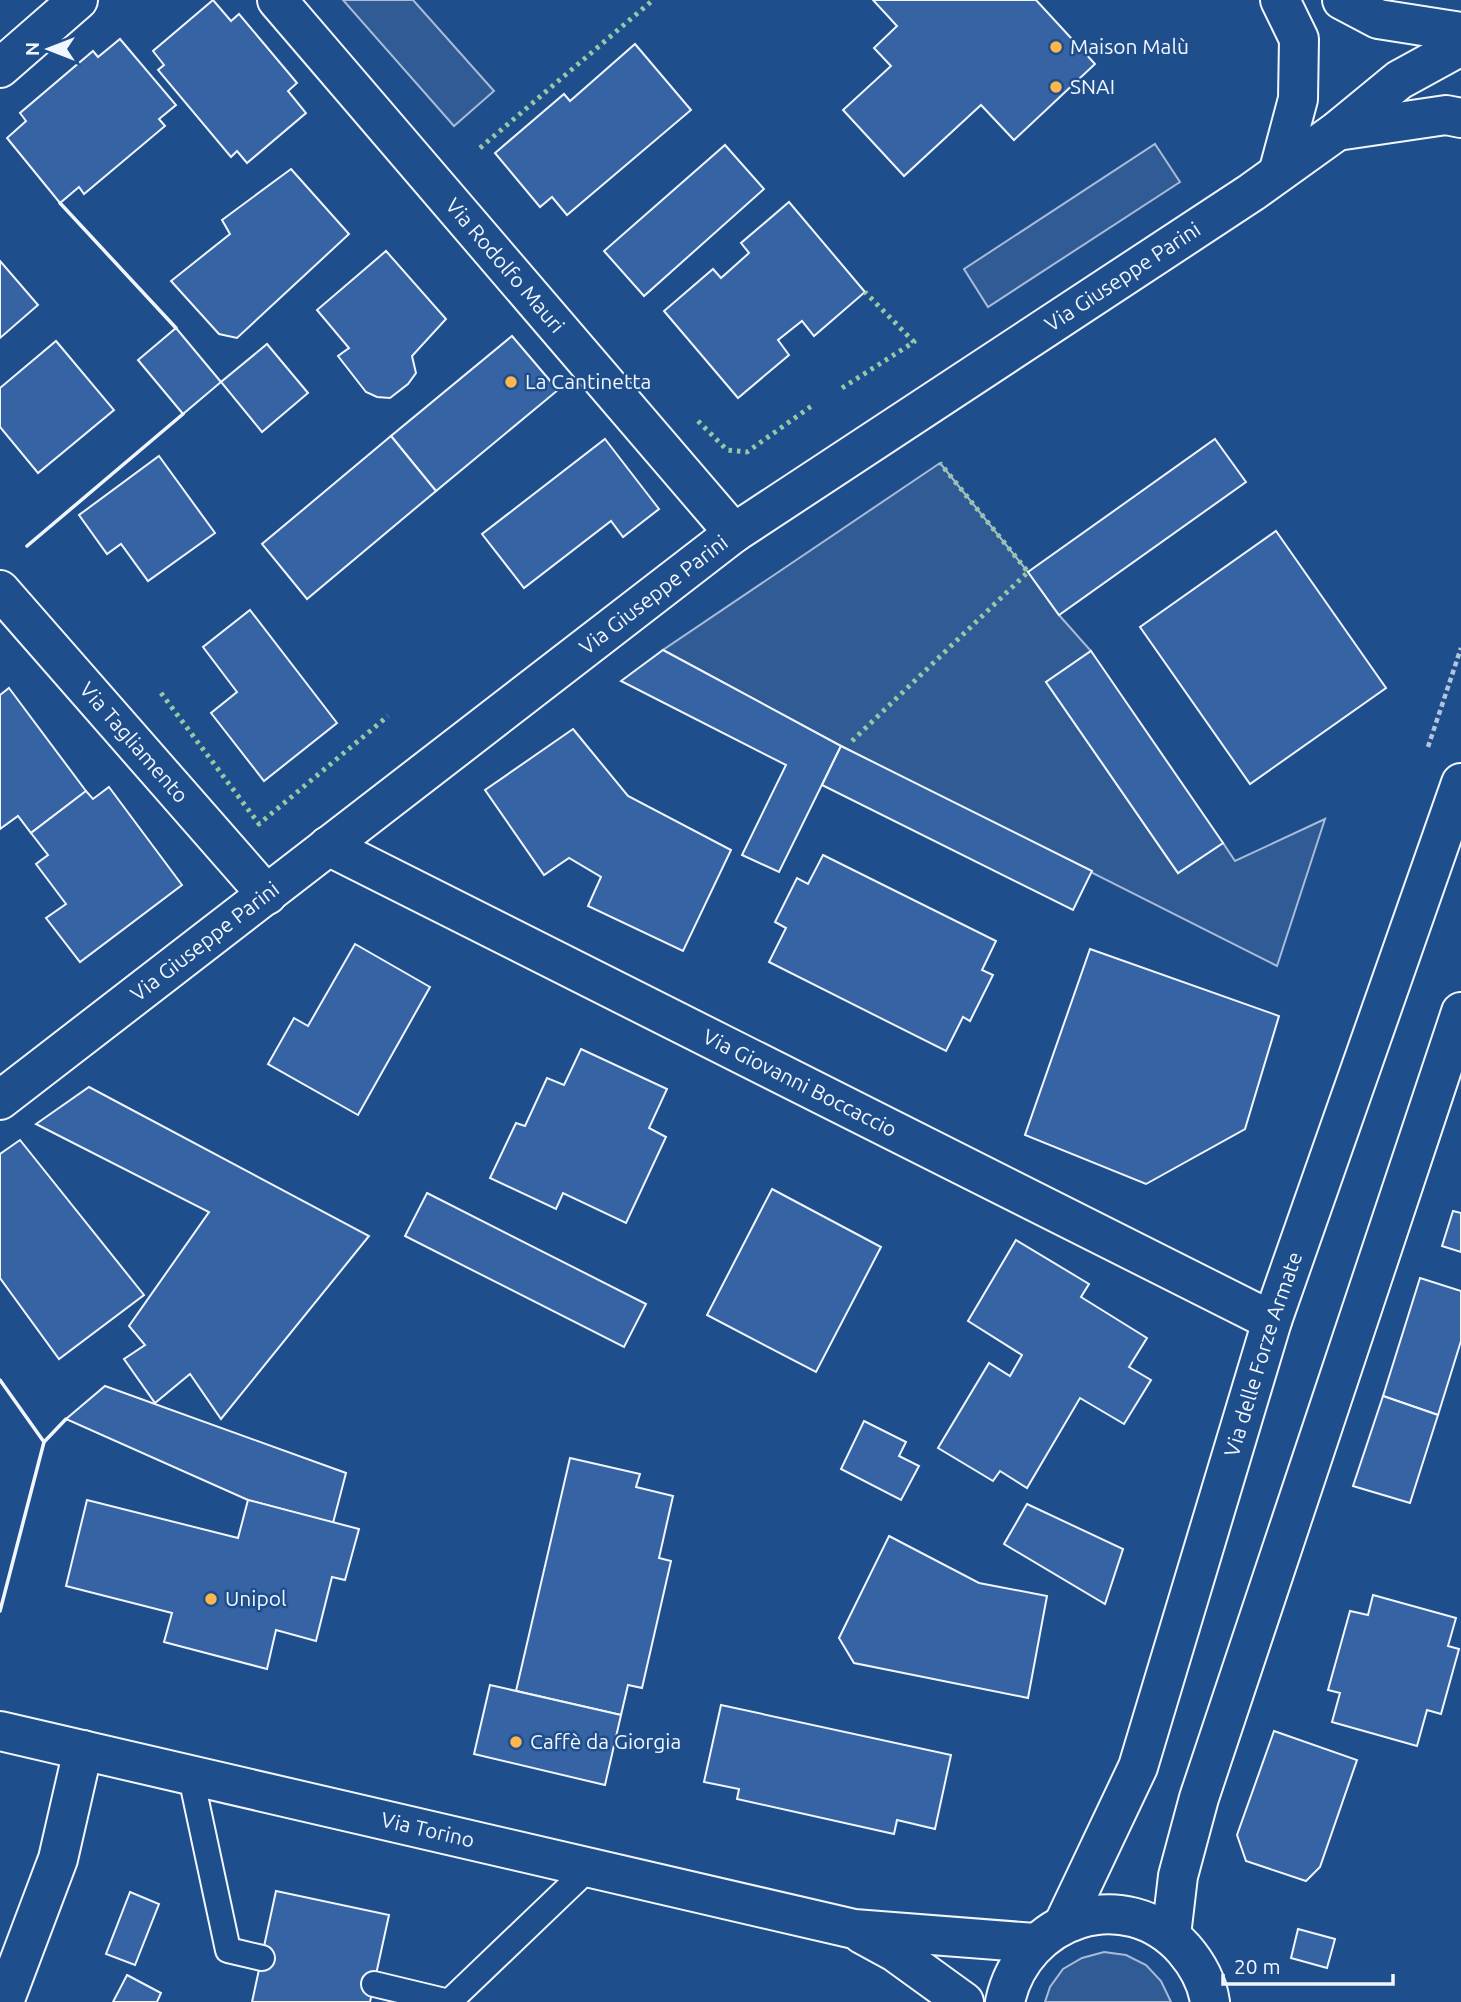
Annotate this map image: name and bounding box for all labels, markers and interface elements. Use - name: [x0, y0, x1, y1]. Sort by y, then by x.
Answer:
- north arrow: [14, 14, 84, 84]
- place label: Maison Malù: [1070, 34, 1189, 58]
- marker: Maison Malù: [1048, 39, 1064, 55]
- text: N: [21, 42, 43, 56]
- place label: SNAI: [1070, 74, 1115, 98]
- marker: SNAI: [1048, 79, 1064, 95]
- street label: Via Rodolfo Mauri: [441, 193, 570, 337]
- street label: Via Giuseppe Parini: [1040, 216, 1204, 336]
- place label: La Cantinetta: [525, 369, 651, 393]
- marker: La Cantinetta: [503, 374, 519, 390]
- street label: Via Giuseppe Parini: [574, 529, 732, 659]
- street label: Via Tagliamento: [75, 677, 194, 807]
- street label: Via Giuseppe Parini: [125, 876, 283, 1006]
- street label: Via Giovanni Boccaccio: [699, 1024, 901, 1141]
- street label: Via delle Forze Armate: [1219, 1248, 1306, 1459]
- place label: Unipol: [225, 1586, 287, 1610]
- marker: Unipol: [203, 1591, 219, 1607]
- place label: Caffè da Giorgia: [530, 1729, 681, 1753]
- marker: Caffè da Giorgia: [508, 1734, 524, 1750]
- street label: Via Torino: [379, 1807, 477, 1852]
- scale bar: [1223, 1942, 1393, 1986]
- text: 20 m: [1234, 1954, 1281, 1978]

